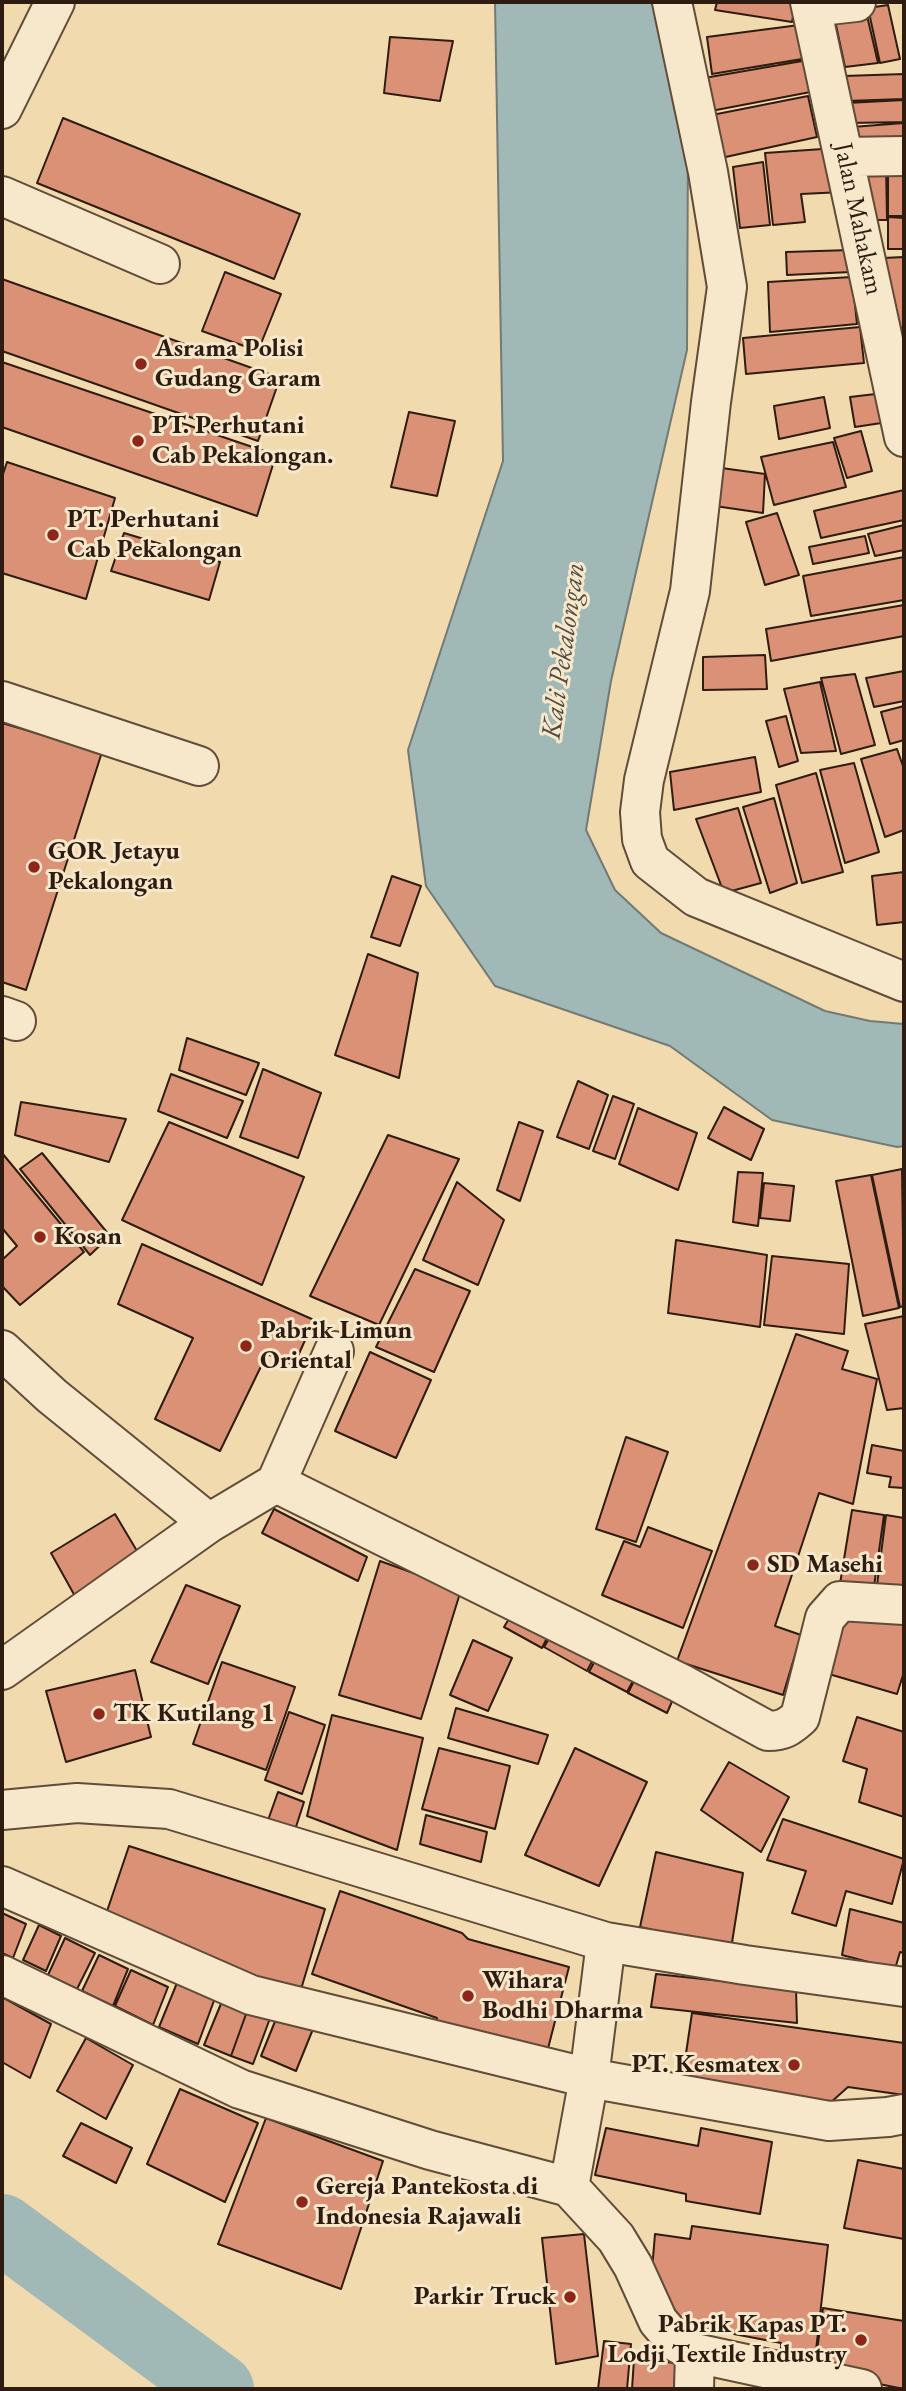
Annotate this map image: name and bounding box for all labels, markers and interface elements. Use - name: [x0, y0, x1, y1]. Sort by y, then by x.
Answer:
- street label: Jalan Mahakam: [827, 140, 889, 298]
- place label: Asrama Polisi Gudang Garam: [155, 333, 321, 394]
- marker: Asrama Polisi Gudang Garam: [133, 356, 149, 372]
- place label: PT. Perhutani Cab Pekalongan.: [152, 410, 334, 472]
- marker: PT. Perhutani Cab Pekalongan.: [130, 433, 146, 449]
- place label: PT. Perhutani Cab Pekalongan: [67, 504, 242, 566]
- marker: PT. Perhutani Cab Pekalongan: [45, 527, 61, 543]
- water label: Kali Pekalongan: [535, 561, 593, 741]
- place label: GOR Jetayu Pekalongan: [48, 836, 180, 898]
- marker: GOR Jetayu Pekalongan: [26, 859, 42, 875]
- place label: Kosan: [54, 1221, 122, 1253]
- marker: Kosan: [32, 1229, 48, 1245]
- place label: Pabrik Limun Oriental: [260, 1315, 412, 1376]
- marker: Pabrik Limun Oriental: [238, 1338, 254, 1354]
- place label: SD Masehi: [767, 1549, 883, 1581]
- marker: SD Masehi: [745, 1557, 761, 1573]
- place label: TK Kutilang 1: [113, 1698, 274, 1730]
- marker: TK Kutilang 1: [91, 1706, 107, 1722]
- place label: Wihara Bodhi Dharma: [482, 1965, 643, 2026]
- marker: Wihara Bodhi Dharma: [460, 1988, 476, 2004]
- place label: PT. Kesmatex: [631, 2049, 780, 2081]
- marker: PT. Kesmatex: [786, 2057, 802, 2073]
- place label: Gereja Pantekosta di Indonesia Rajawali: [316, 2171, 538, 2232]
- marker: Gereja Pantekosta di Indonesia Rajawali: [294, 2194, 310, 2210]
- place label: Parkir Truck: [414, 2281, 556, 2313]
- marker: Parkir Truck: [562, 2289, 578, 2305]
- place label: Pabrik Kapas PT. Lodji Textile Industry: [608, 2309, 847, 2370]
- marker: Pabrik Kapas PT. Lodji Textile Industry: [853, 2332, 869, 2348]

